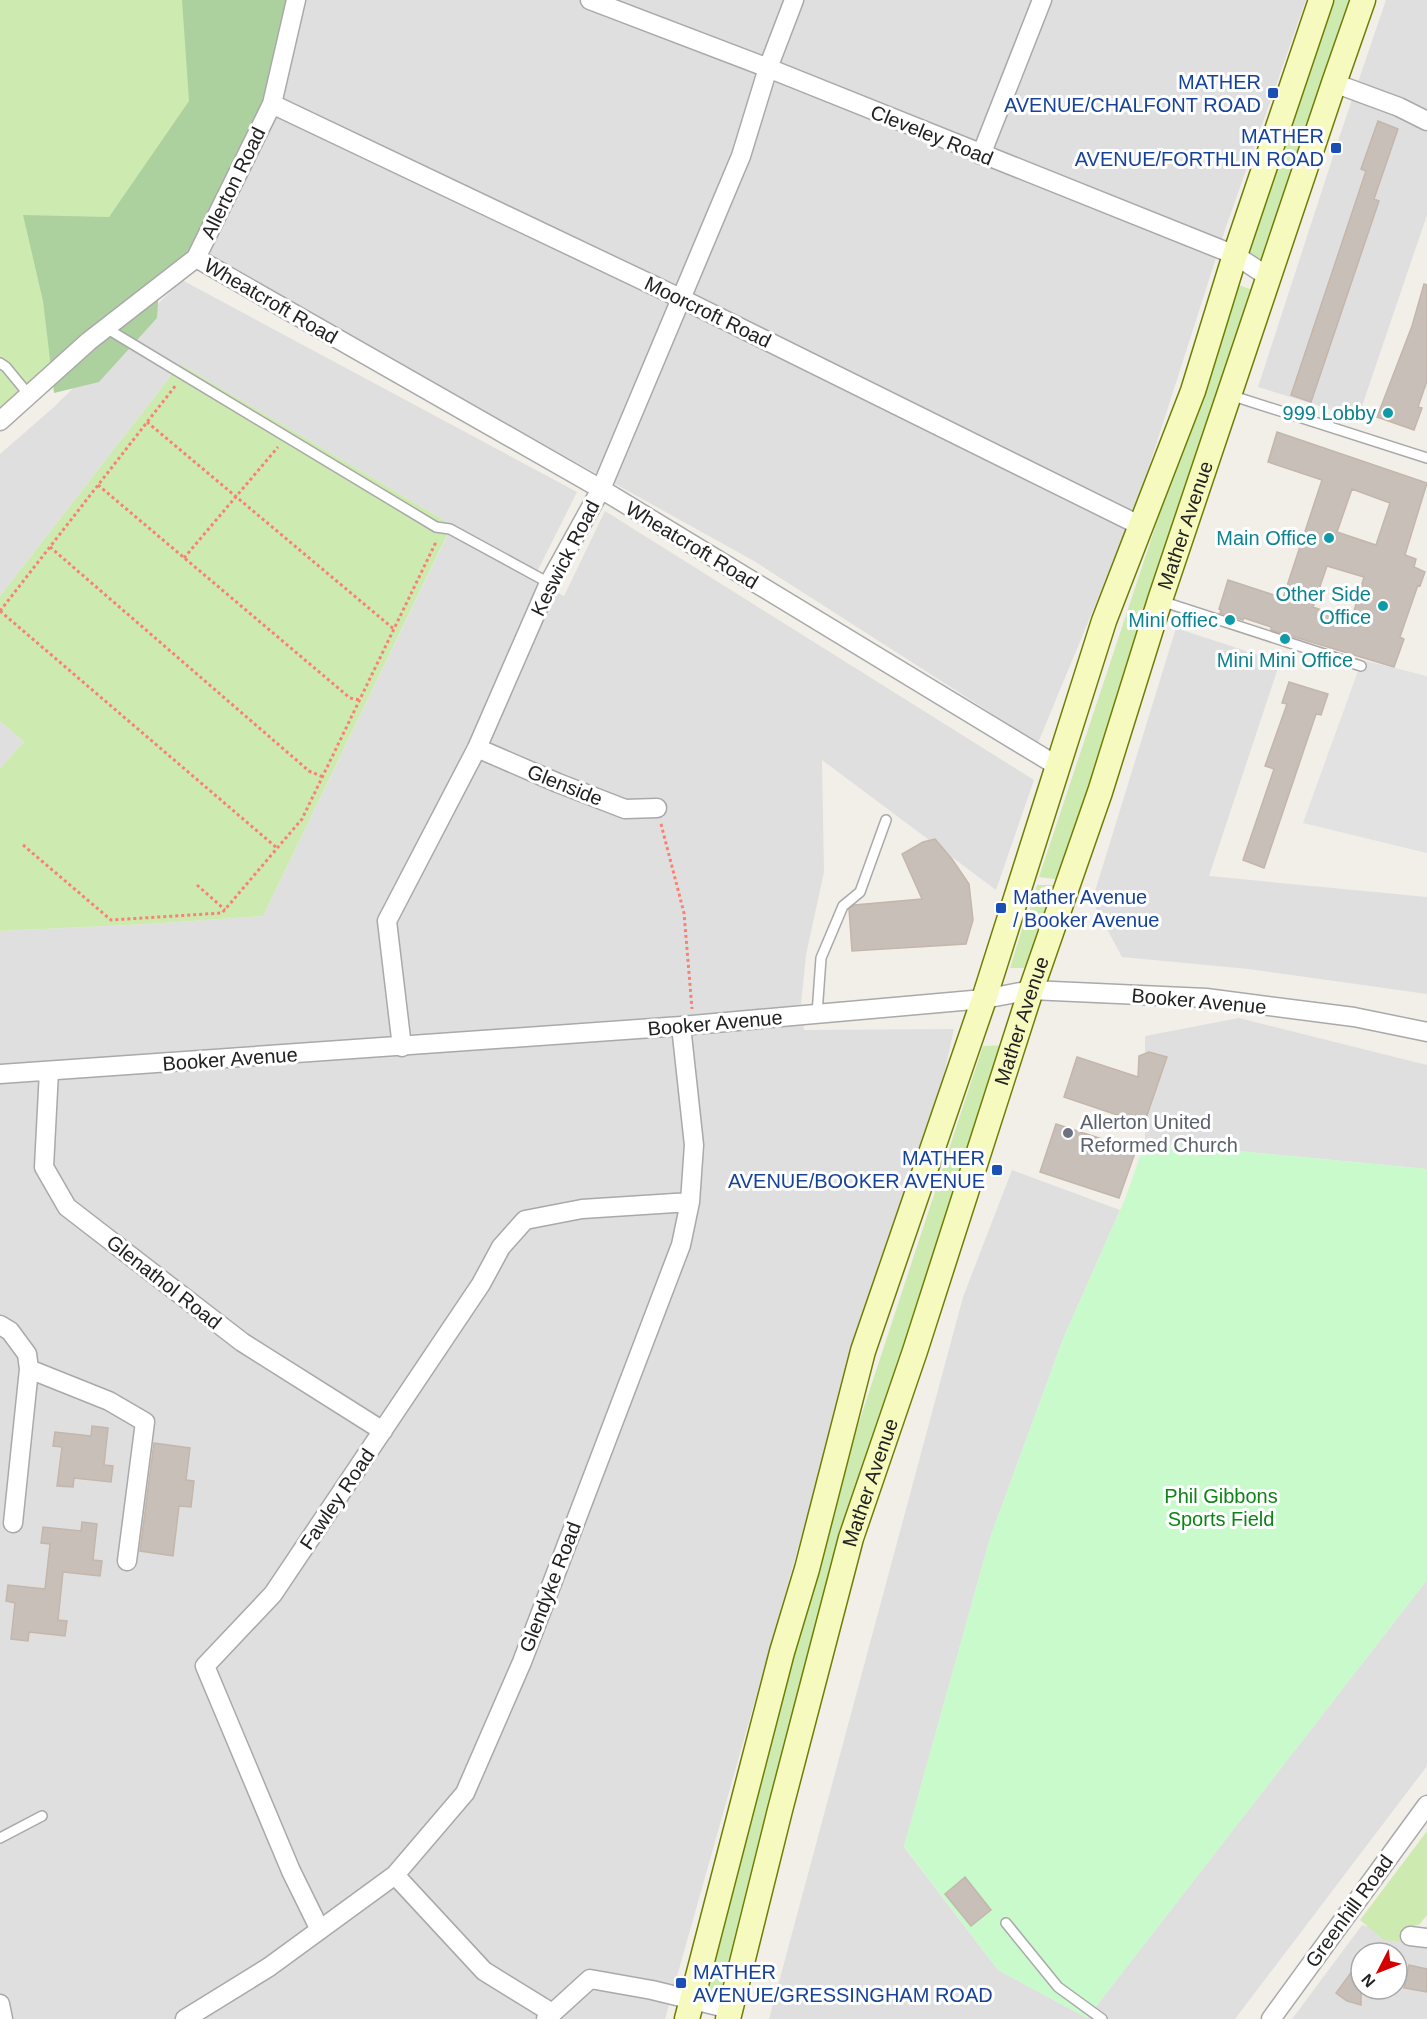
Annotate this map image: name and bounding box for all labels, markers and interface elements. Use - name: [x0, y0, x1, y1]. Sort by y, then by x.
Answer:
- place label: MATHER AVENUE/CHALFONT ROAD: [1004, 71, 1261, 116]
- marker: MATHER AVENUE/CHALFONT ROAD: [1266, 86, 1280, 100]
- street label: Cleveley Road: [868, 100, 996, 170]
- street label: Allerton Road: [197, 124, 269, 242]
- place label: MATHER AVENUE/FORTHLIN ROAD: [1075, 125, 1324, 170]
- marker: MATHER AVENUE/FORTHLIN ROAD: [1329, 141, 1343, 155]
- street label: Wheatcroft Road: [201, 254, 341, 348]
- street label: Moorcroft Road: [641, 272, 775, 352]
- place label: 999 Lobby: [1283, 402, 1376, 424]
- marker: 999 Lobby: [1381, 406, 1395, 420]
- street label: Mather Avenue: [1153, 458, 1217, 592]
- street label: Keswick Road: [526, 497, 604, 619]
- street label: Wheatcroft Road: [622, 497, 762, 593]
- place label: Main Office: [1216, 527, 1317, 549]
- marker: Main Office: [1322, 531, 1336, 545]
- place label: Other Side Office: [1275, 583, 1371, 628]
- marker: Other Side Office: [1376, 599, 1390, 613]
- place label: Mini offiec: [1128, 609, 1218, 631]
- marker: Mini offiec: [1223, 613, 1237, 627]
- marker: Mini Mini Office: [1278, 632, 1292, 646]
- place label: Mini Mini Office: [1217, 649, 1353, 671]
- street label: Glenside: [524, 760, 606, 810]
- place label: Mather Avenue / Booker Avenue: [1013, 886, 1159, 931]
- marker: Mather Avenue / Booker Avenue: [994, 901, 1008, 915]
- street label: Mather Avenue: [990, 954, 1053, 1088]
- street label: Booker Avenue: [1131, 984, 1267, 1018]
- street label: Booker Avenue: [647, 1006, 783, 1040]
- street label: Booker Avenue: [162, 1043, 298, 1075]
- place label: Allerton United Reformed Church: [1080, 1111, 1238, 1156]
- marker: Allerton United Reformed Church: [1061, 1126, 1075, 1140]
- place label: MATHER AVENUE/BOOKER AVENUE: [728, 1147, 985, 1192]
- marker: MATHER AVENUE/BOOKER AVENUE: [990, 1163, 1004, 1177]
- street label: Glenathol Road: [102, 1231, 226, 1333]
- street label: Mather Avenue: [838, 1416, 902, 1549]
- street label: Fawley Road: [295, 1444, 379, 1554]
- park label: Phil Gibbons Sports Field: [1164, 1485, 1278, 1530]
- street label: Glendyke Road: [515, 1519, 585, 1655]
- street label: Greenhill Road: [1301, 1851, 1397, 1971]
- north arrow: [1349, 1941, 1409, 2001]
- place label: MATHER AVENUE/GRESSINGHAM ROAD: [693, 1961, 993, 2006]
- text: N: [1358, 1971, 1378, 1991]
- marker: MATHER AVENUE/GRESSINGHAM ROAD: [674, 1976, 688, 1990]

